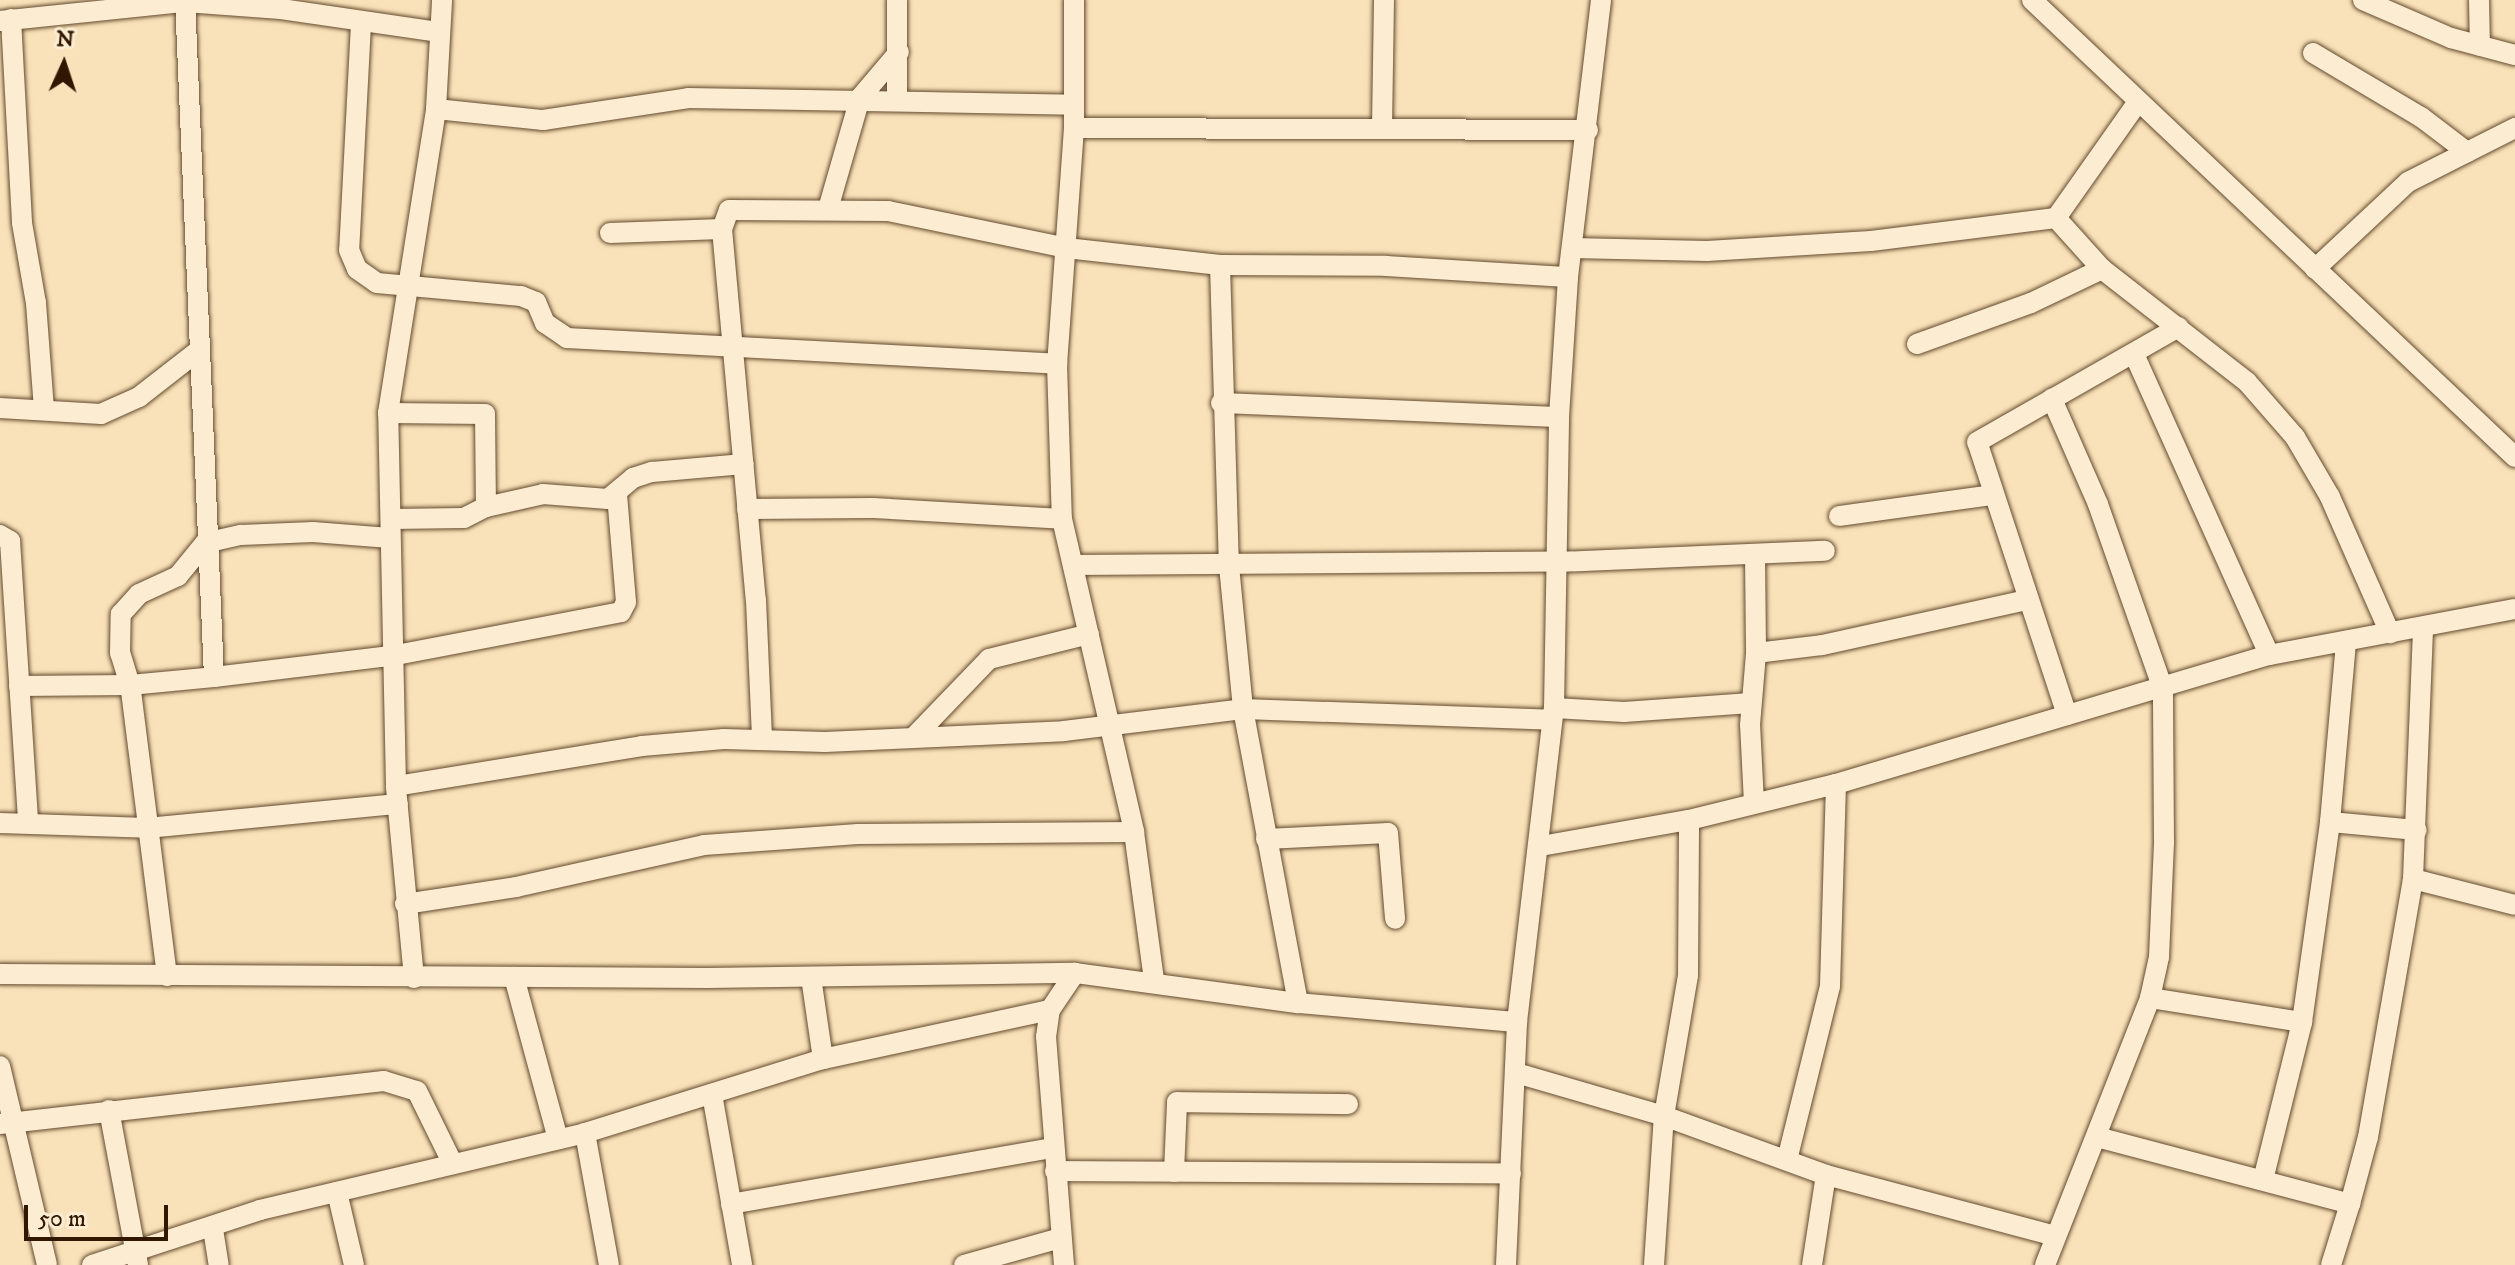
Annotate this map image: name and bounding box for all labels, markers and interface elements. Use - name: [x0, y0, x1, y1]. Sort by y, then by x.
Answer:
- north arrow: [24, 24, 104, 104]
- text: N: [56, 26, 75, 53]
- scale bar: [28, 1189, 172, 1239]
- text: 50 m: [38, 1204, 86, 1234]

